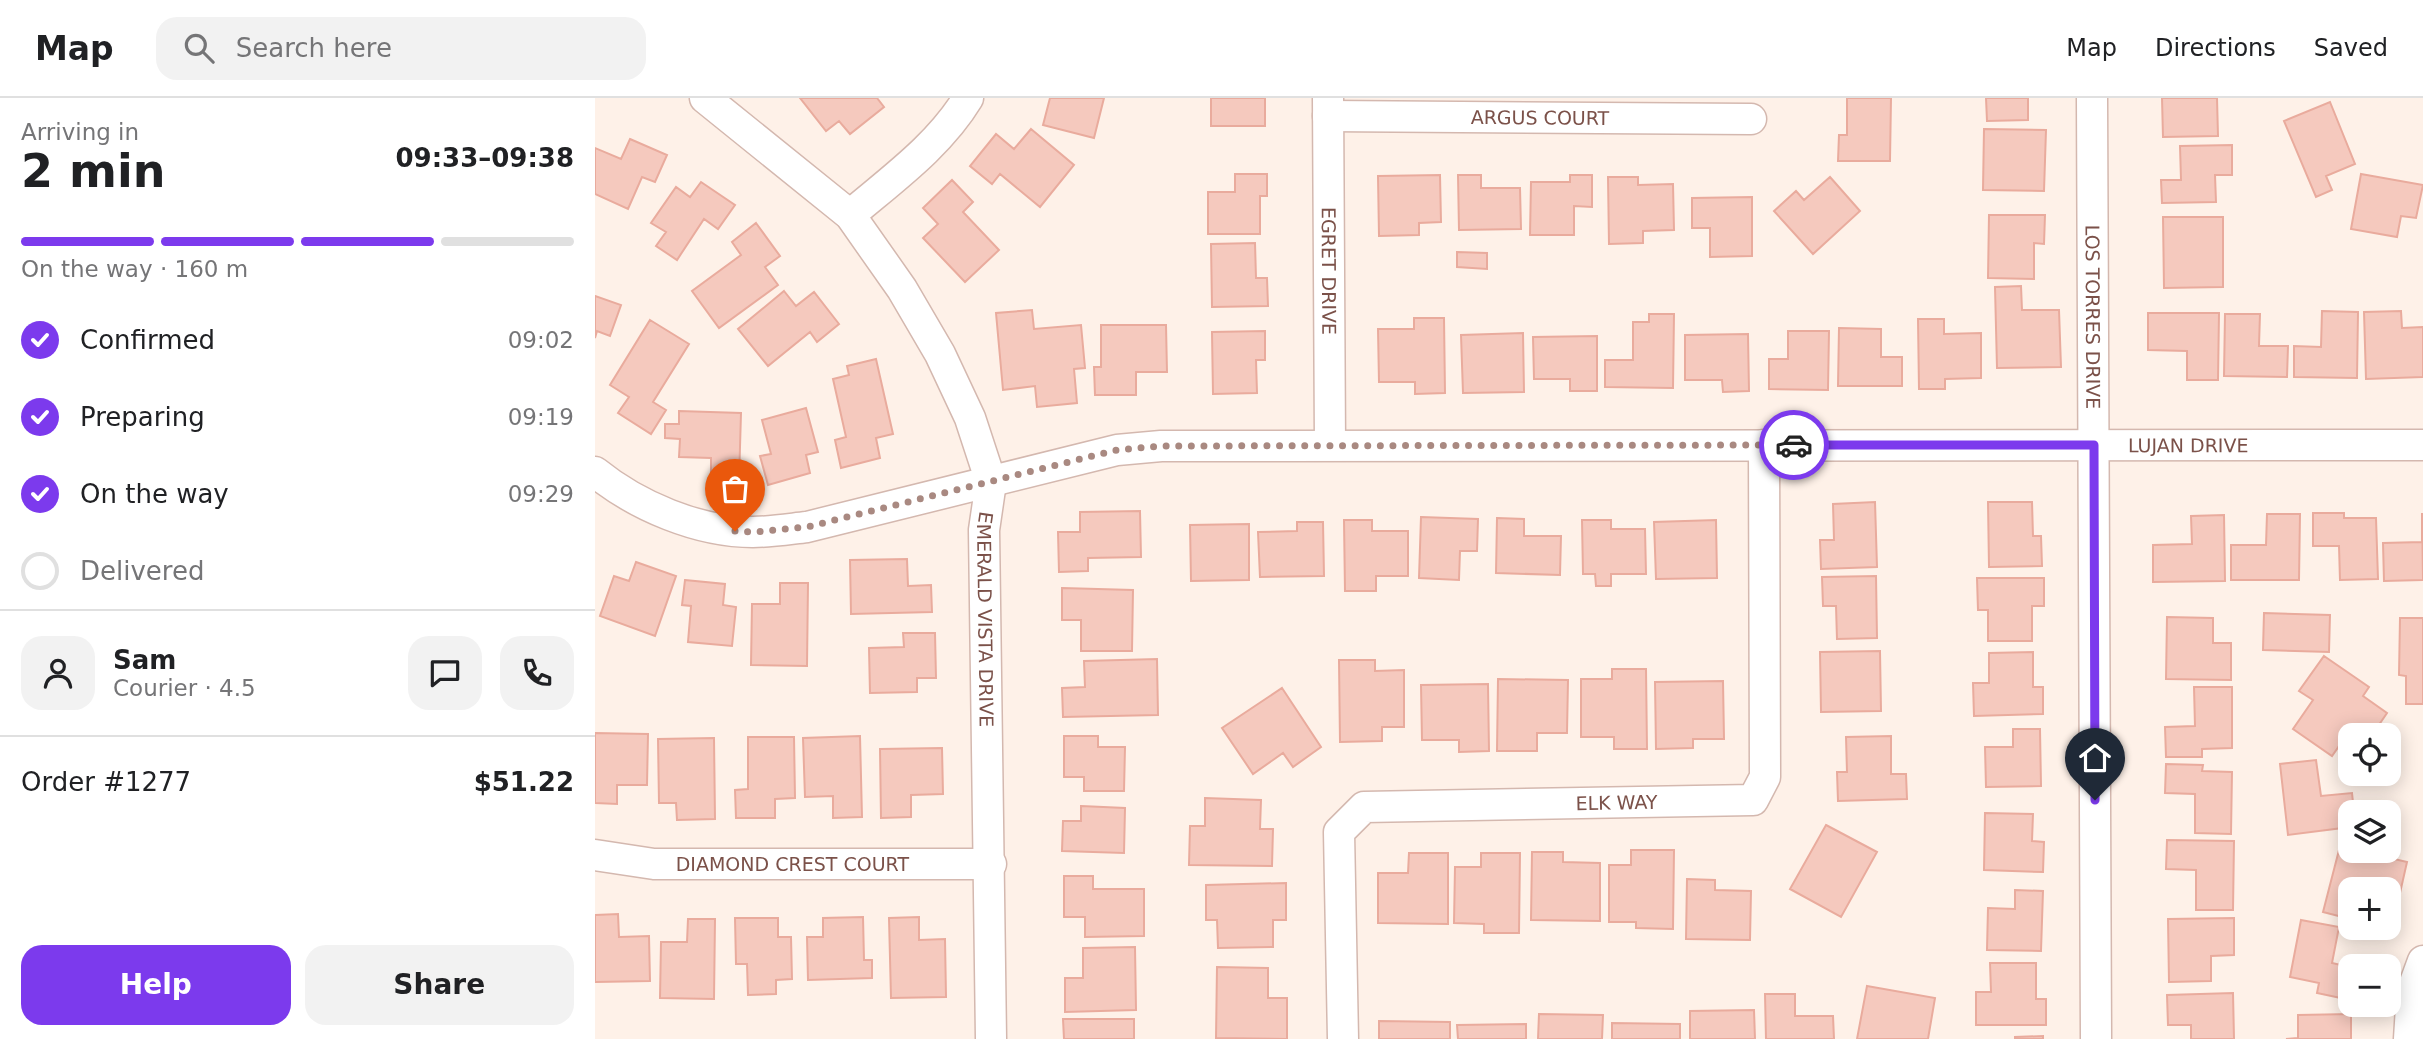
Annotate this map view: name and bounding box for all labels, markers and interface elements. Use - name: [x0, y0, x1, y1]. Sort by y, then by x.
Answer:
- search box: [156, 17, 646, 80]
- text: Map: [35, 29, 114, 68]
- icon: search: [180, 29, 218, 67]
- text: Search here: [236, 33, 392, 63]
- text: Map: [2066, 34, 2117, 62]
- text: Directions: [2155, 34, 2276, 62]
- text: Saved: [2314, 34, 2388, 62]
- street label: ARGUS COURT: [1471, 106, 1610, 129]
- text: Arriving in: [21, 119, 139, 145]
- text: 09:33–09:38: [395, 143, 574, 173]
- text: 2 min: [21, 144, 165, 198]
- street label: EGRET DRIVE: [1318, 207, 1340, 335]
- street label: LOS TORRES DRIVE: [2082, 225, 2104, 409]
- text: On the way · 160 m: [21, 256, 248, 282]
- icon: check: [21, 321, 59, 359]
- text: Confirmed: [80, 325, 215, 355]
- text: 09:02: [508, 327, 574, 353]
- icon: check: [21, 398, 59, 436]
- text: Preparing: [80, 402, 205, 432]
- text: 09:19: [508, 404, 574, 430]
- courier: [1759, 410, 1829, 480]
- icon: car: [1775, 426, 1813, 464]
- street label: LUJAN DRIVE: [2128, 434, 2248, 456]
- pin: [705, 459, 765, 531]
- icon: bag: [716, 470, 754, 508]
- icon: check: [21, 475, 59, 513]
- text: On the way: [80, 479, 229, 509]
- text: 09:29: [508, 481, 574, 507]
- street label: EMERALD VISTA DRIVE: [973, 510, 998, 727]
- text: Delivered: [80, 556, 204, 586]
- button: person: [21, 636, 95, 710]
- button: chat: [408, 636, 482, 710]
- button: phone: [500, 636, 574, 710]
- text: Sam: [113, 645, 176, 675]
- text: Courier · 4.5: [113, 675, 256, 701]
- map controls: [2338, 723, 2401, 1017]
- button: locate: [2338, 723, 2401, 786]
- pin: [2065, 728, 2125, 800]
- icon: home: [2076, 739, 2114, 777]
- text: Order #1277: [21, 767, 191, 797]
- text: $51.22: [474, 767, 574, 797]
- street label: ELK WAY: [1575, 791, 1658, 814]
- button: layers: [2338, 800, 2401, 863]
- street label: DIAMOND CREST COURT: [676, 853, 909, 875]
- button: +: [2338, 877, 2401, 940]
- button: Help: [21, 945, 291, 1025]
- button: Share: [305, 945, 574, 1025]
- button: −: [2338, 954, 2401, 1017]

